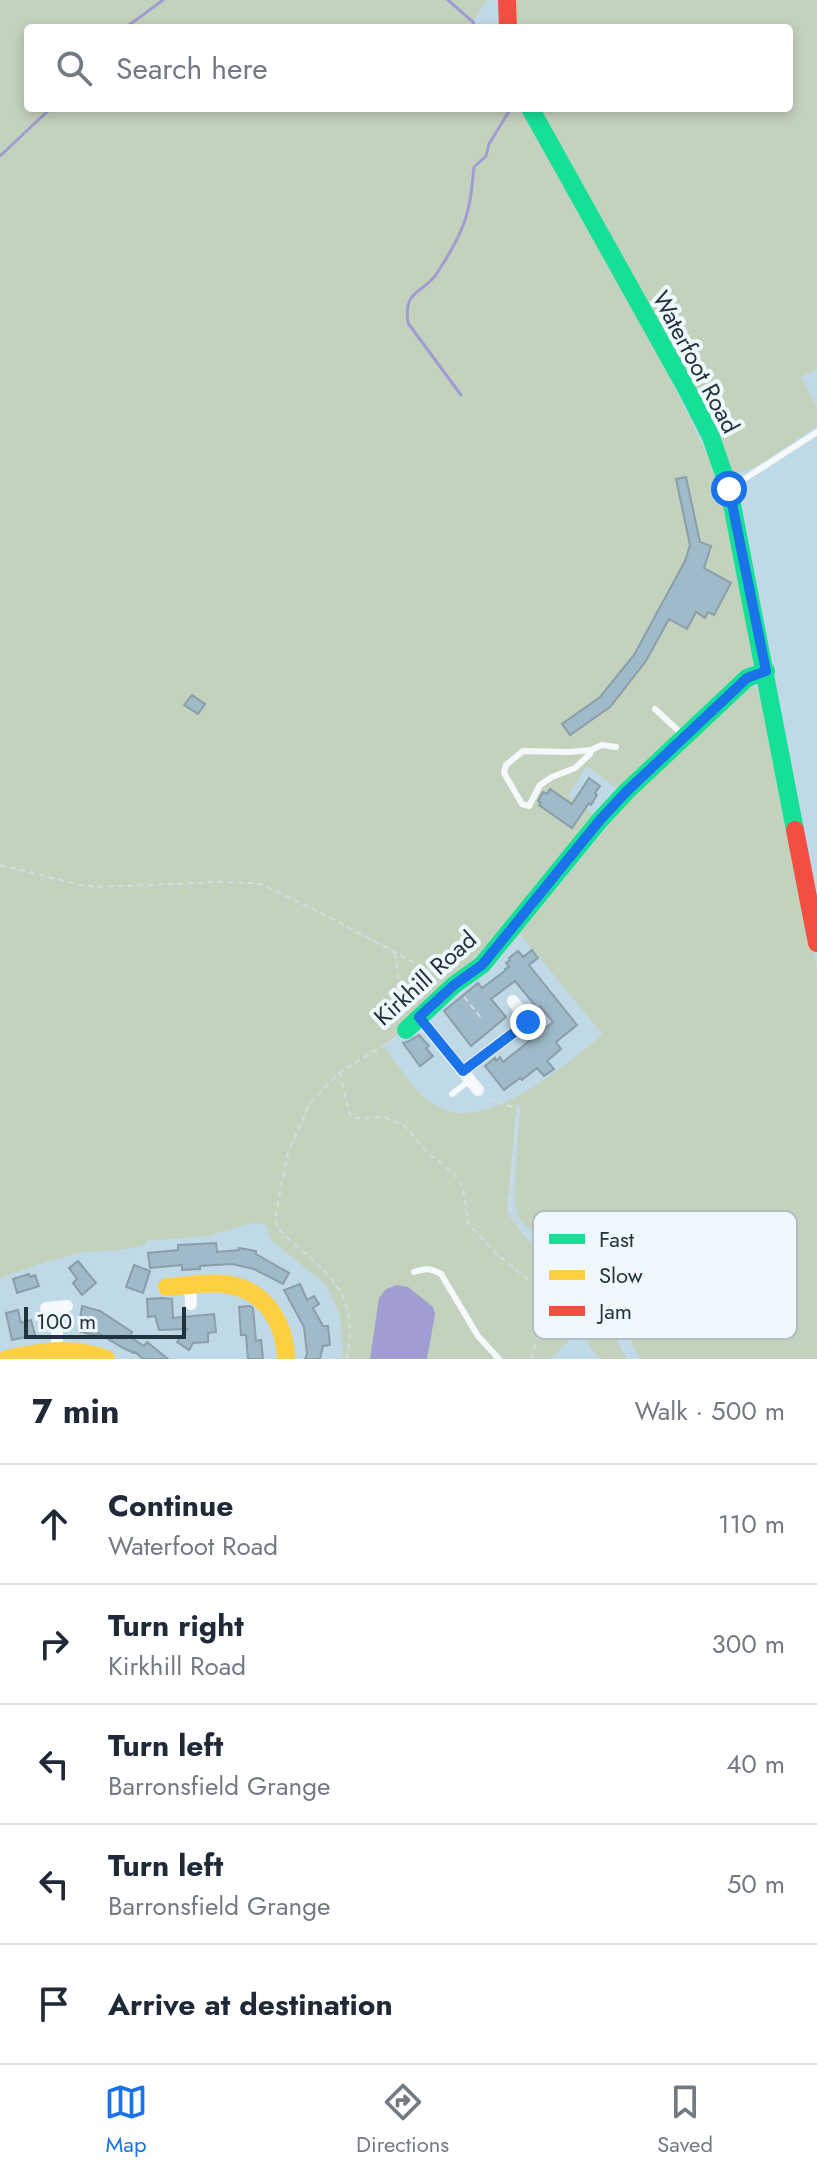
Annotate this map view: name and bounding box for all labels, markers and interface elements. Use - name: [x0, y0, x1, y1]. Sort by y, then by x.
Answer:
- search box: [24, 24, 793, 112]
- icon: search: [52, 46, 96, 90]
- text: Search here: [116, 47, 268, 90]
- street label: Waterfoot Road: [644, 284, 748, 440]
- route start: [711, 471, 747, 507]
- street label: Kirkhill Road: [366, 922, 484, 1034]
- route end: [510, 1004, 546, 1040]
- legend: [533, 1211, 797, 1339]
- text: Fast: [599, 1223, 635, 1255]
- text: Slow: [599, 1259, 643, 1291]
- text: Jam: [596, 1295, 632, 1327]
- scale bar: [24, 1303, 186, 1339]
- text: 100 m: [36, 1305, 96, 1337]
- text: 7 min: [32, 1387, 120, 1436]
- text: Walk · 500 m: [635, 1392, 785, 1430]
- text: Continue: [108, 1484, 234, 1527]
- icon: ahead: [32, 1502, 76, 1546]
- text: 110 m: [718, 1505, 785, 1543]
- text: Waterfoot Road: [108, 1527, 278, 1565]
- text: Turn right: [108, 1604, 244, 1647]
- icon: right: [32, 1622, 76, 1666]
- text: 300 m: [712, 1625, 785, 1663]
- text: Kirkhill Road: [108, 1647, 246, 1685]
- text: Turn left: [108, 1724, 223, 1767]
- icon: left: [32, 1742, 76, 1786]
- text: 40 m: [726, 1745, 785, 1783]
- text: Barronsfield Grange: [108, 1767, 330, 1805]
- text: Turn left: [108, 1844, 223, 1887]
- icon: left: [32, 1862, 76, 1906]
- text: 50 m: [727, 1865, 785, 1903]
- text: Barronsfield Grange: [108, 1887, 330, 1925]
- icon: arrive: [32, 1982, 76, 2026]
- text: Arrive at destination: [108, 1983, 393, 2026]
- tab: Map: [104, 2080, 148, 2160]
- tab: Directions: [356, 2080, 449, 2160]
- tab: Saved: [657, 2080, 713, 2160]

